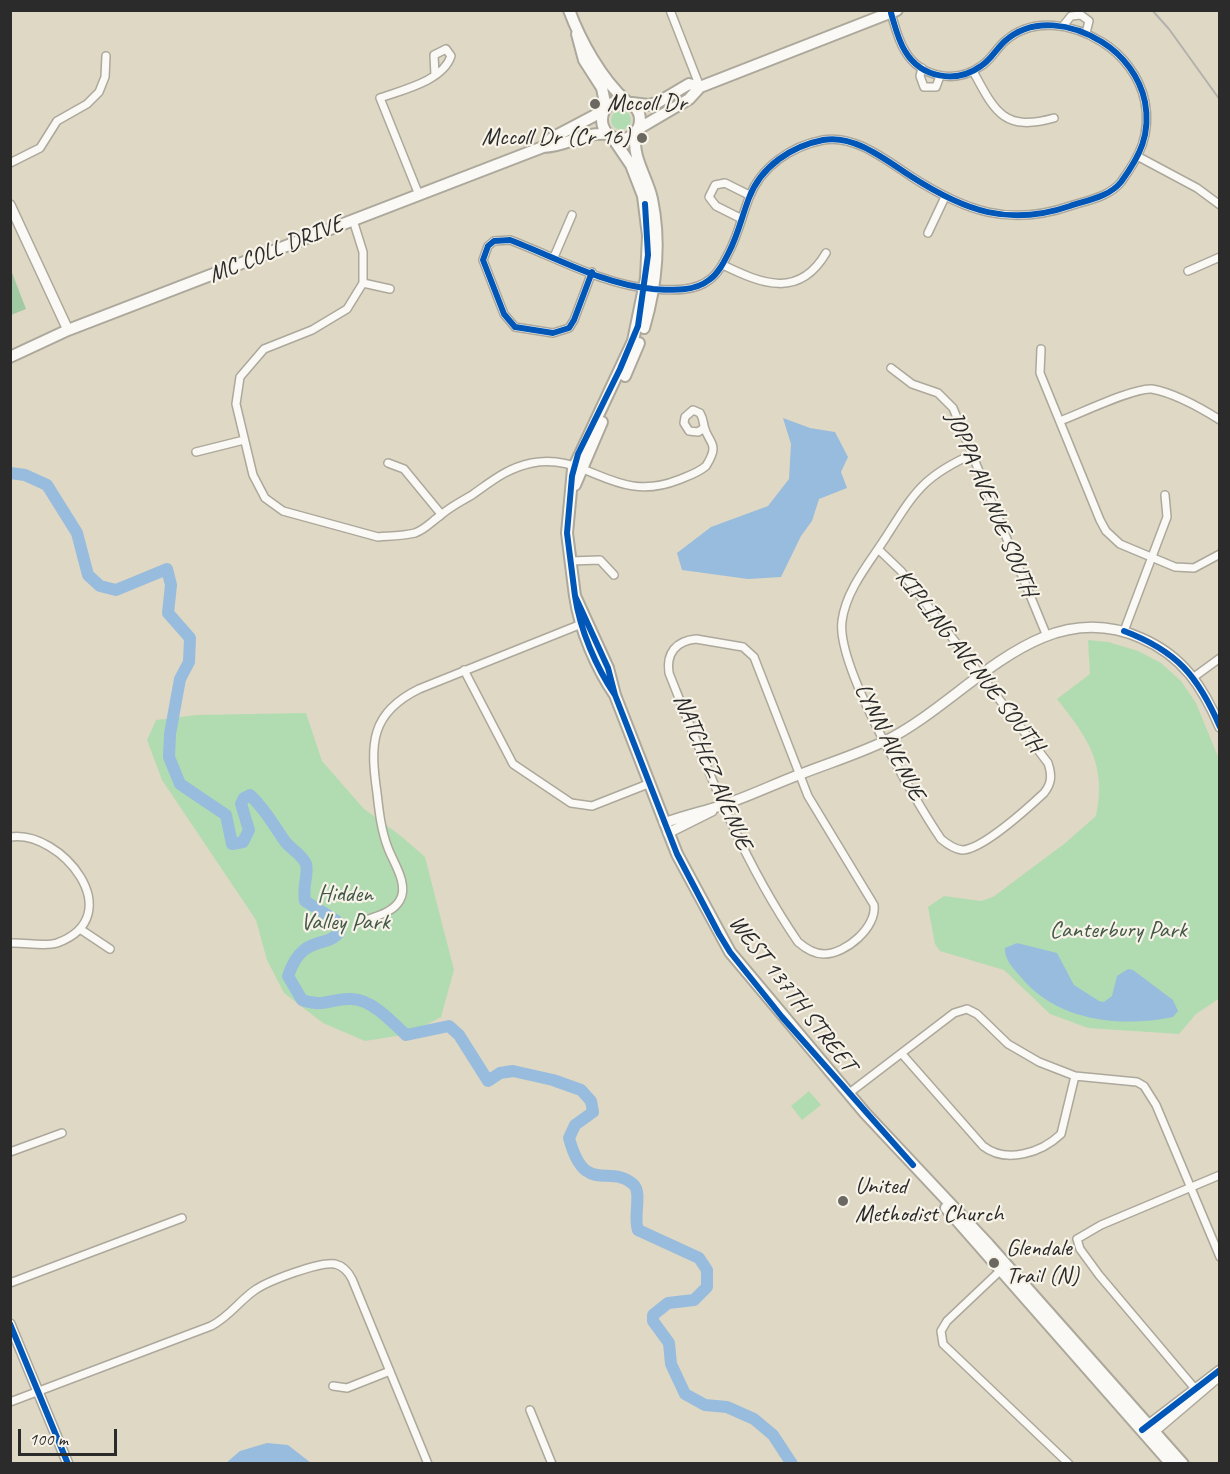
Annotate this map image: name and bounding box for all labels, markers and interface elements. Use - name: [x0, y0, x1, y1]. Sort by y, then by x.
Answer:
- place label: Mccoll Dr: [607, 90, 686, 118]
- marker: Mccoll Dr: [588, 97, 602, 111]
- place label: Mccoll Dr (Cr 16): [482, 124, 630, 152]
- marker: Mccoll Dr (Cr 16): [635, 131, 649, 145]
- street label: MC COLL DRIVE: [205, 210, 347, 290]
- street label: JOPPA AVENUE SOUTH: [939, 407, 1043, 601]
- street label: KIPLING AVENUE SOUTH: [889, 564, 1049, 758]
- street label: LYNN AVENUE: [847, 679, 931, 805]
- street label: NATCHEZ AVENUE: [666, 690, 758, 854]
- park label: Hidden Valley Park: [300, 881, 390, 937]
- street label: WEST 137TH STREET: [722, 910, 862, 1078]
- park label: Canterbury Park: [1049, 917, 1187, 945]
- place label: United Methodist Church: [855, 1173, 1003, 1229]
- marker: United Methodist Church: [836, 1194, 850, 1208]
- place label: Glendale Trail (N): [1006, 1235, 1079, 1291]
- marker: Glendale Trail (N): [987, 1256, 1001, 1270]
- scale bar: [21, 1417, 120, 1455]
- text: 100 m: [29, 1428, 68, 1450]

